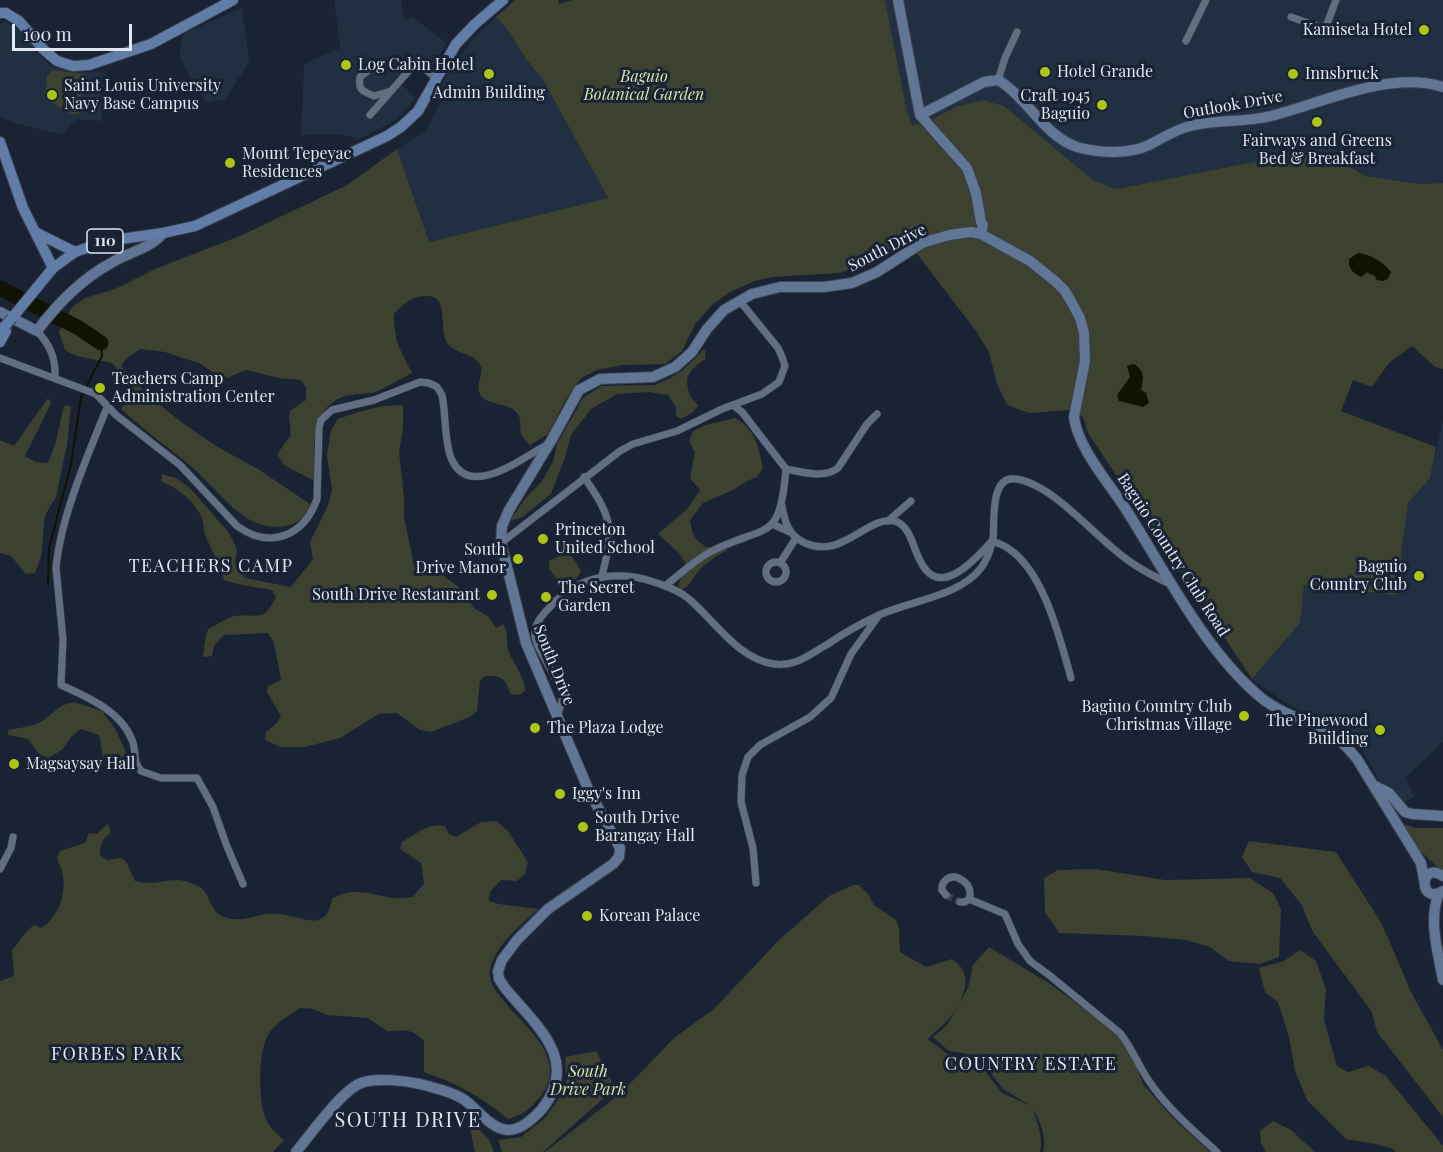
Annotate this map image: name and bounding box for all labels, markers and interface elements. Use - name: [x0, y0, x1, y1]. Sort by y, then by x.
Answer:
- scale bar: [15, 12, 135, 50]
- place label: Kamiseta Hotel: [1303, 20, 1412, 40]
- text: 100 m: [23, 22, 72, 46]
- marker: Kamiseta Hotel: [1417, 23, 1431, 37]
- place label: Log Cabin Hotel: [358, 55, 474, 75]
- marker: Log Cabin Hotel: [339, 58, 353, 72]
- place label: Hotel Grande: [1057, 62, 1153, 82]
- place label: Innsbruck: [1305, 64, 1379, 84]
- marker: Hotel Grande: [1038, 65, 1052, 79]
- marker: Admin Building: [482, 67, 496, 81]
- park label: Baguio Botanical Garden: [584, 67, 704, 105]
- marker: Innsbruck: [1286, 67, 1300, 81]
- place label: Saint Louis University Navy Base Campus: [64, 76, 221, 114]
- place label: Admin Building: [433, 83, 545, 103]
- place label: Craft 1945 Baguio: [1020, 86, 1090, 124]
- street label: Outlook Drive: [1182, 87, 1284, 123]
- marker: Saint Louis University Navy Base Campus: [45, 88, 59, 102]
- marker: Craft 1945 Baguio: [1095, 98, 1109, 112]
- marker: Fairways and Greens Bed & Breakfast: [1310, 115, 1324, 129]
- place label: Fairways and Greens Bed & Breakfast: [1242, 131, 1392, 169]
- place label: Mount Tepeyac Residences: [242, 144, 351, 182]
- marker: Mount Tepeyac Residences: [223, 156, 237, 170]
- street label: South Drive: [845, 220, 929, 276]
- road number: 110: [87, 229, 123, 253]
- place label: Teachers Camp Administration Center: [112, 369, 275, 407]
- marker: Teachers Camp Administration Center: [93, 381, 107, 395]
- street label: Baguio Country Club Road: [1113, 470, 1233, 640]
- place label: Princeton United School: [555, 520, 655, 558]
- marker: Princeton United School: [536, 532, 550, 546]
- place label: South Drive Manor: [416, 540, 506, 578]
- marker: South Drive Manor: [511, 552, 525, 566]
- district label: TEACHERS CAMP: [128, 555, 294, 577]
- place label: Baguio Country Club: [1310, 557, 1407, 595]
- marker: Baguio Country Club: [1412, 569, 1426, 583]
- place label: The Secret Garden: [558, 578, 634, 616]
- place label: South Drive Restaurant: [312, 585, 480, 605]
- marker: South Drive Restaurant: [485, 588, 499, 602]
- marker: The Secret Garden: [539, 590, 553, 604]
- street label: South Drive: [529, 622, 579, 708]
- place label: Bagiuo Country Club Christmas Village: [1082, 697, 1232, 735]
- marker: Bagiuo Country Club Christmas Village: [1237, 709, 1251, 723]
- place label: The Pinewood Building: [1266, 711, 1368, 749]
- place label: The Plaza Lodge: [547, 718, 664, 738]
- marker: The Plaza Lodge: [528, 721, 542, 735]
- marker: The Pinewood Building: [1373, 723, 1387, 737]
- place label: Magsaysay Hall: [26, 754, 135, 774]
- marker: Magsaysay Hall: [7, 757, 21, 771]
- place label: Iggy's Inn: [572, 784, 641, 804]
- marker: Iggy's Inn: [553, 787, 567, 801]
- place label: South Drive Barangay Hall: [595, 808, 695, 846]
- marker: South Drive Barangay Hall: [576, 820, 590, 834]
- place label: Korean Palace: [599, 906, 700, 926]
- marker: Korean Palace: [580, 909, 594, 923]
- district label: FORBES PARK: [51, 1043, 183, 1065]
- district label: COUNTRY ESTATE: [945, 1053, 1117, 1075]
- park label: South Drive Park: [550, 1062, 626, 1100]
- district label: SOUTH DRIVE: [335, 1109, 481, 1133]

